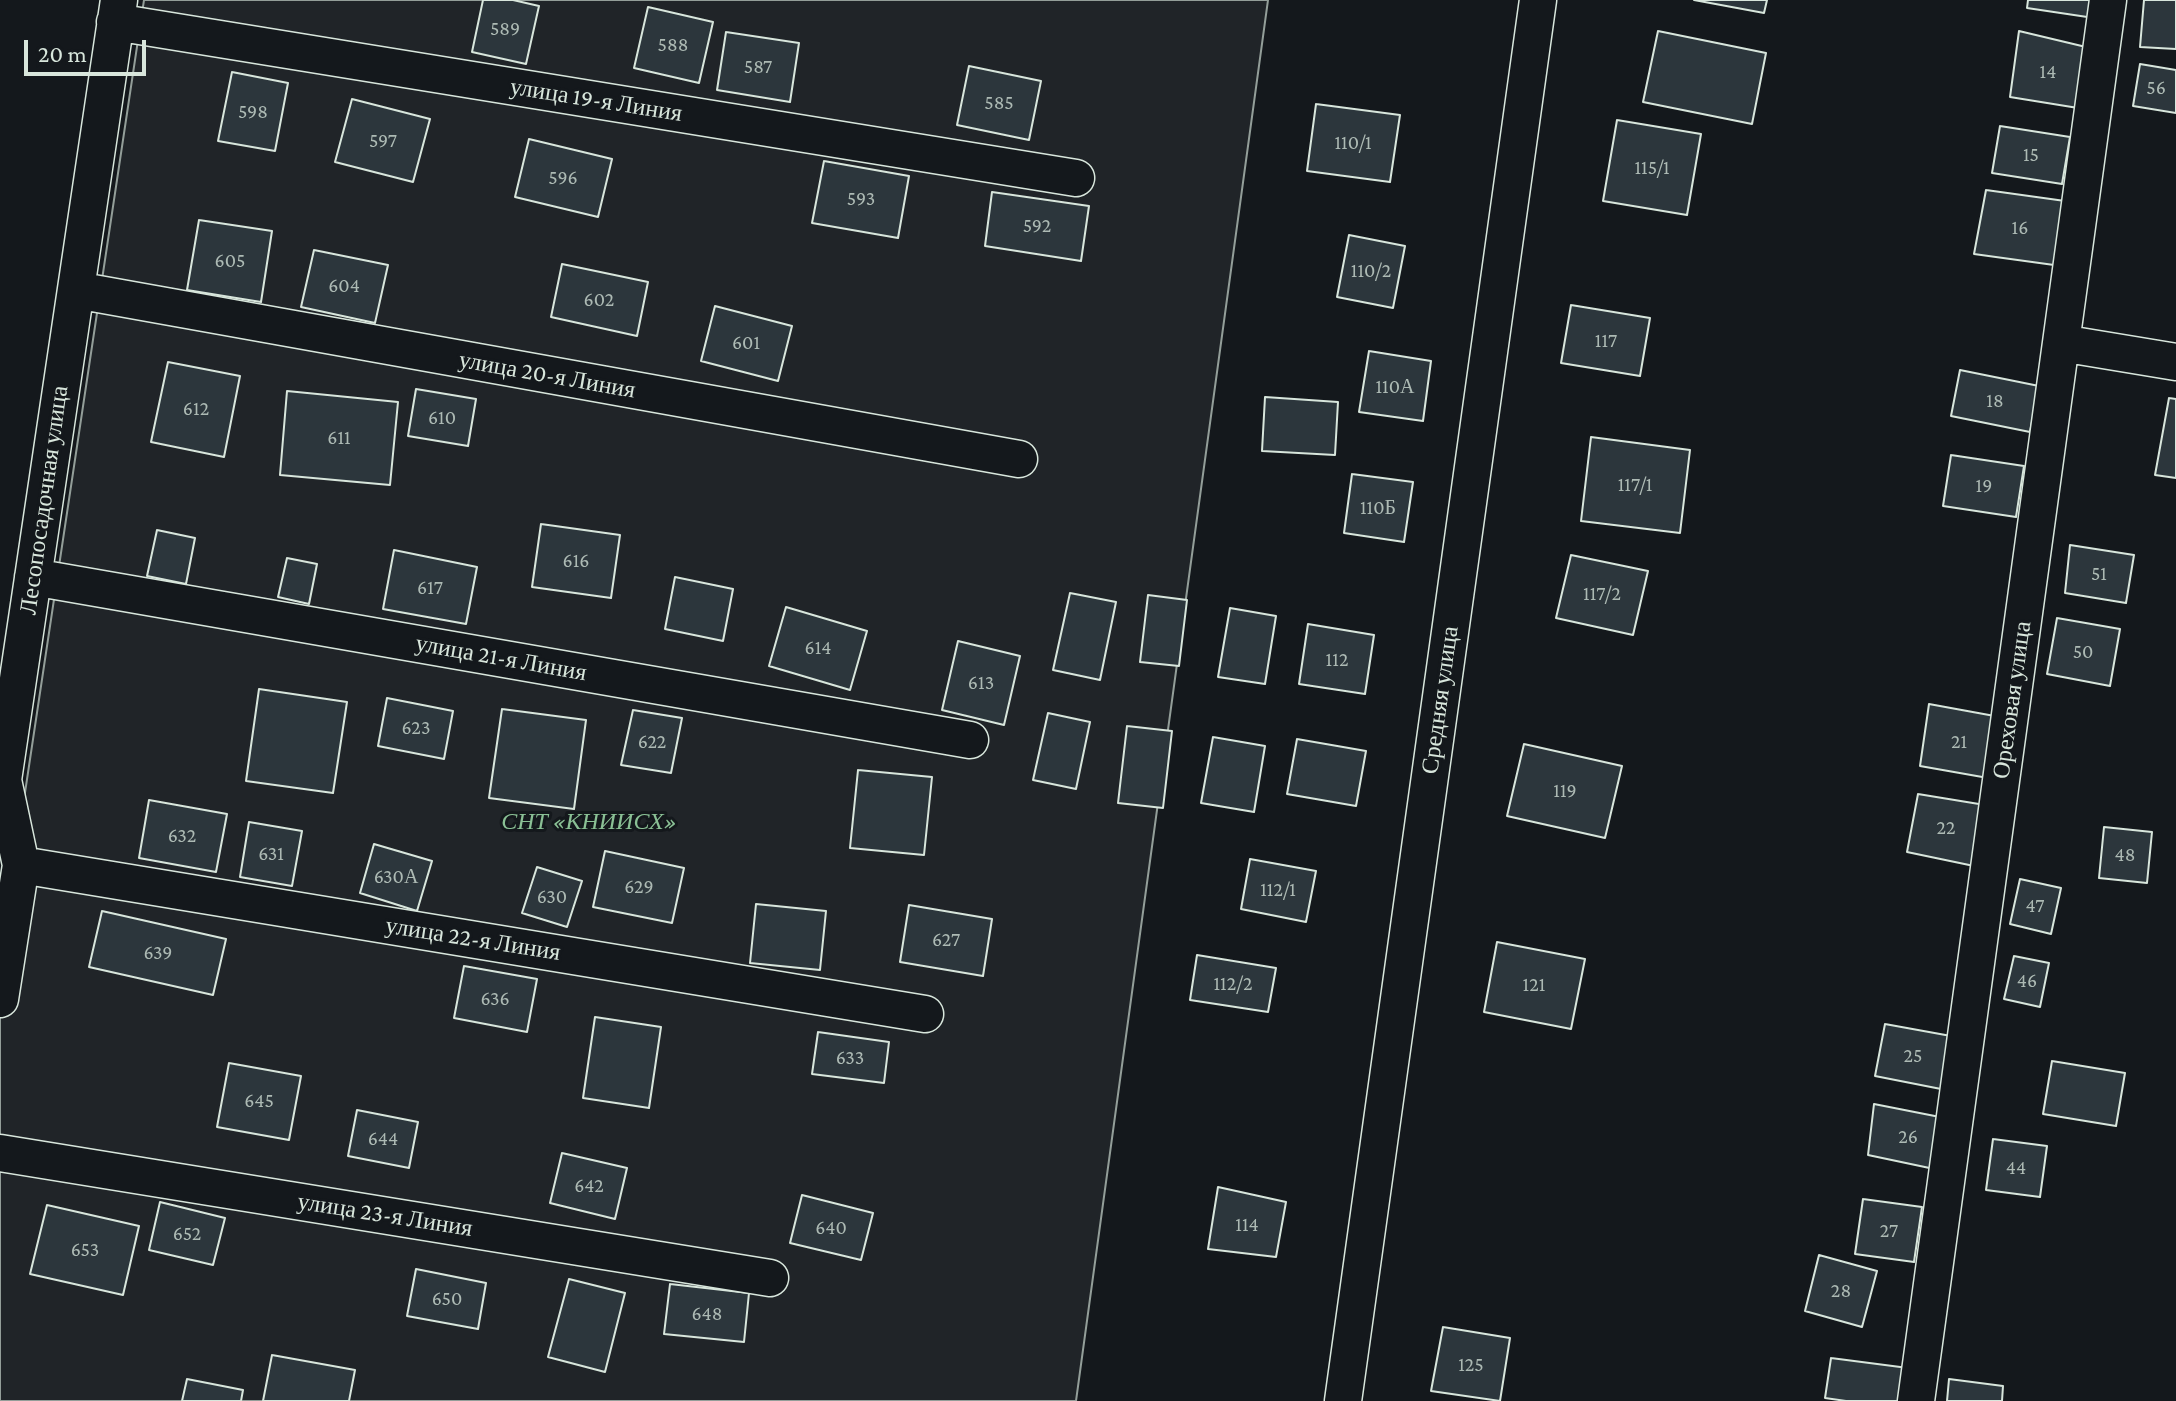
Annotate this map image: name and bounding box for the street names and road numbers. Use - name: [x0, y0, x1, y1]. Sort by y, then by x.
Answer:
- street label: улица 19-я Линия: [508, 72, 684, 128]
- street label: улица 20-я Линия: [456, 345, 638, 405]
- street label: Лесопосадочная улица: [14, 384, 74, 616]
- street label: Ореховая улица: [1987, 619, 2037, 781]
- street label: Средняя улица: [1415, 624, 1465, 776]
- street label: улица 21-я Линия: [413, 629, 589, 687]
- street label: улица 22-я Линия: [384, 911, 562, 967]
- street label: улица 23-я Линия: [295, 1187, 475, 1243]

